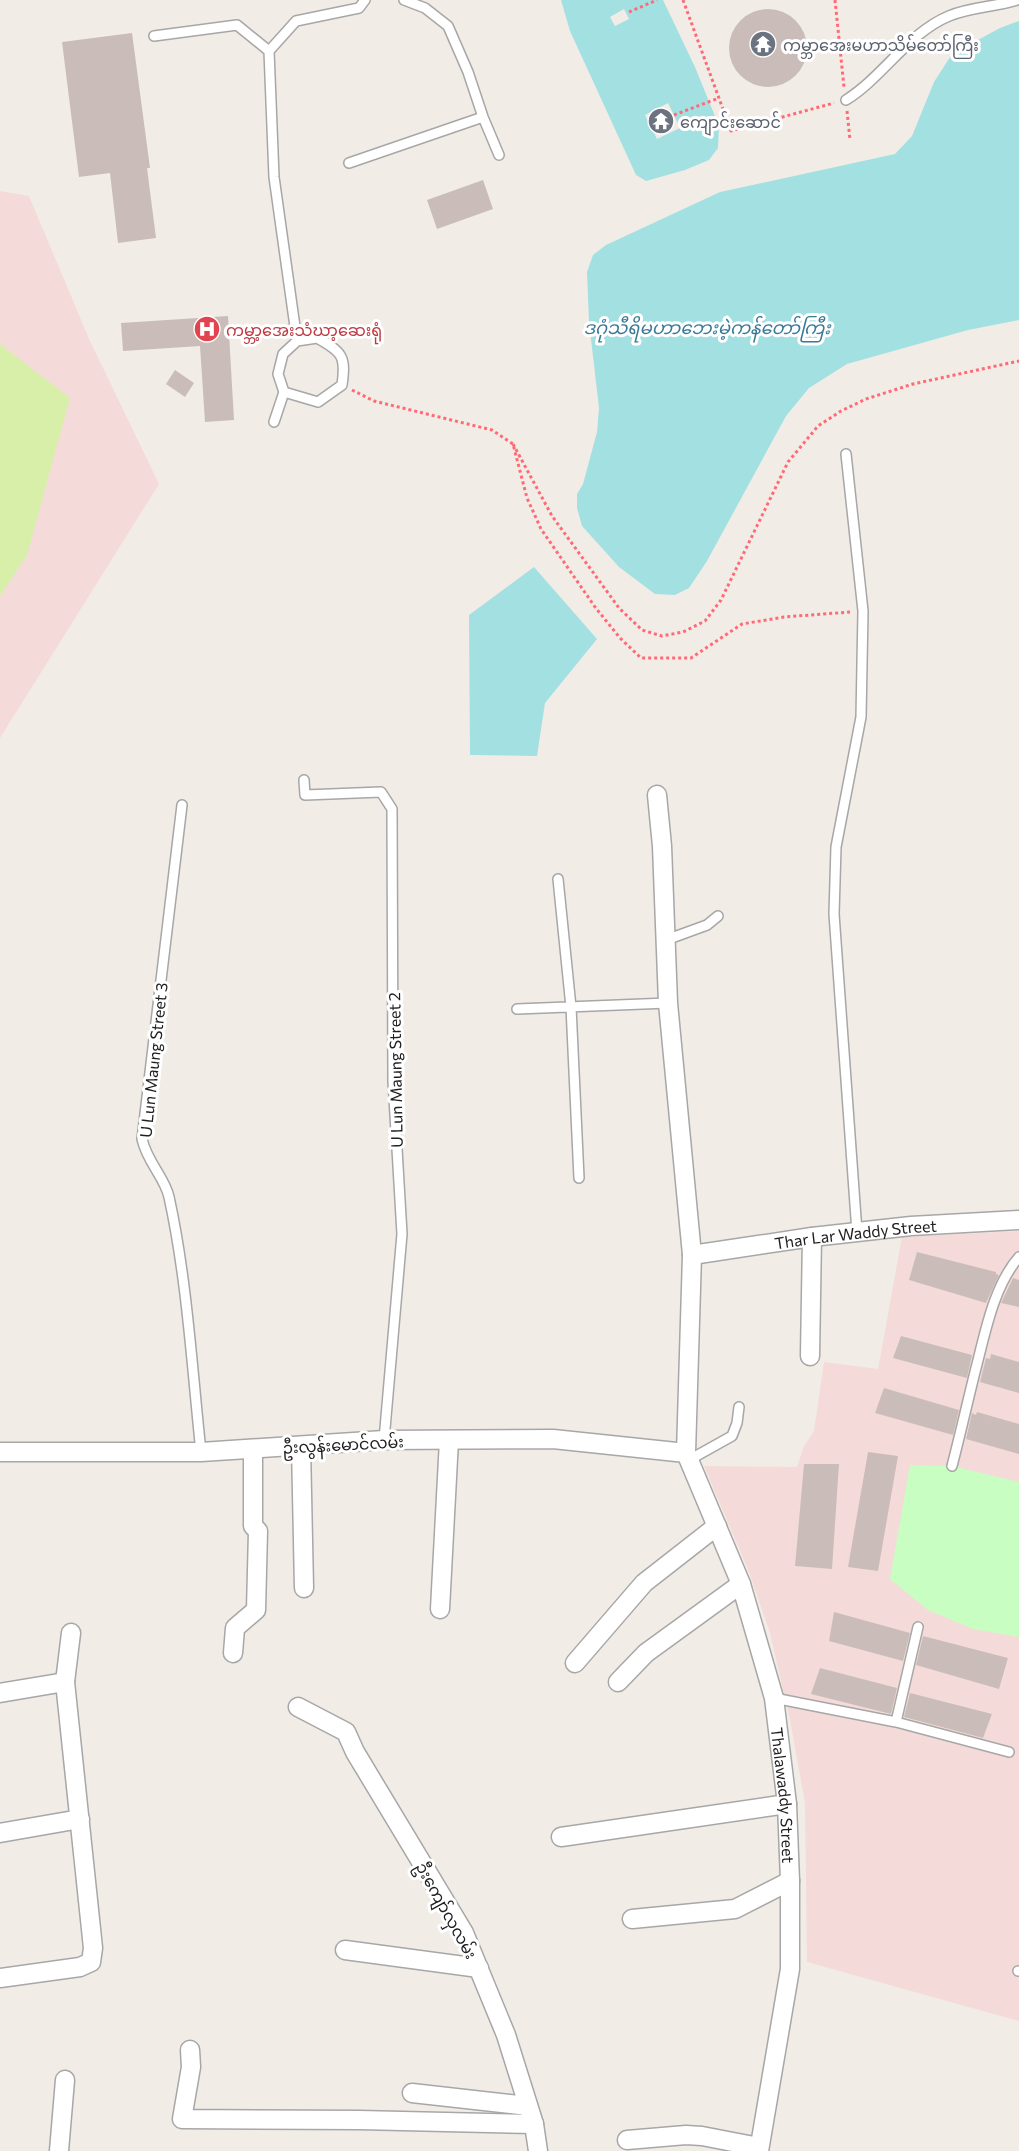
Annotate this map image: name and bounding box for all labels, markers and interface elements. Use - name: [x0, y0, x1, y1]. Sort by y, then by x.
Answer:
- temple icon: ကမ္ဘာအေးမဟာသိမ်တော်ကြီး: [748, 29, 778, 59]
- place label: ကမ္ဘာအေးမဟာသိမ်တော်ကြီး: [783, 34, 979, 59]
- temple icon: ကျောင်းဆောင်: [646, 106, 676, 136]
- place label: ကျောင်းဆောင်: [680, 111, 781, 136]
- hospital icon: ကမ္ဘာ့အေးသံဃာ့ဆေးရုံ: [192, 314, 222, 344]
- water label: ဒဂုံသီရိမဟာဘေးမဲ့ကန်တော်ကြီး: [583, 315, 832, 343]
- place label: ကမ္ဘာ့အေးသံဃာ့ဆေးရုံ: [226, 320, 382, 345]
- street label: U Lun Maung Street 3: [135, 981, 171, 1139]
- street label: U Lun Maung Street 2: [384, 992, 406, 1148]
- street label: Thar Lar Waddy Street: [773, 1215, 938, 1252]
- street label: ဦးလွန်းမောင်လမ်း: [282, 1430, 404, 1462]
- street label: Thalawaddy Street: [768, 1726, 799, 1864]
- street label: ဦးကျော်လှလမ်း: [407, 1858, 482, 1965]

